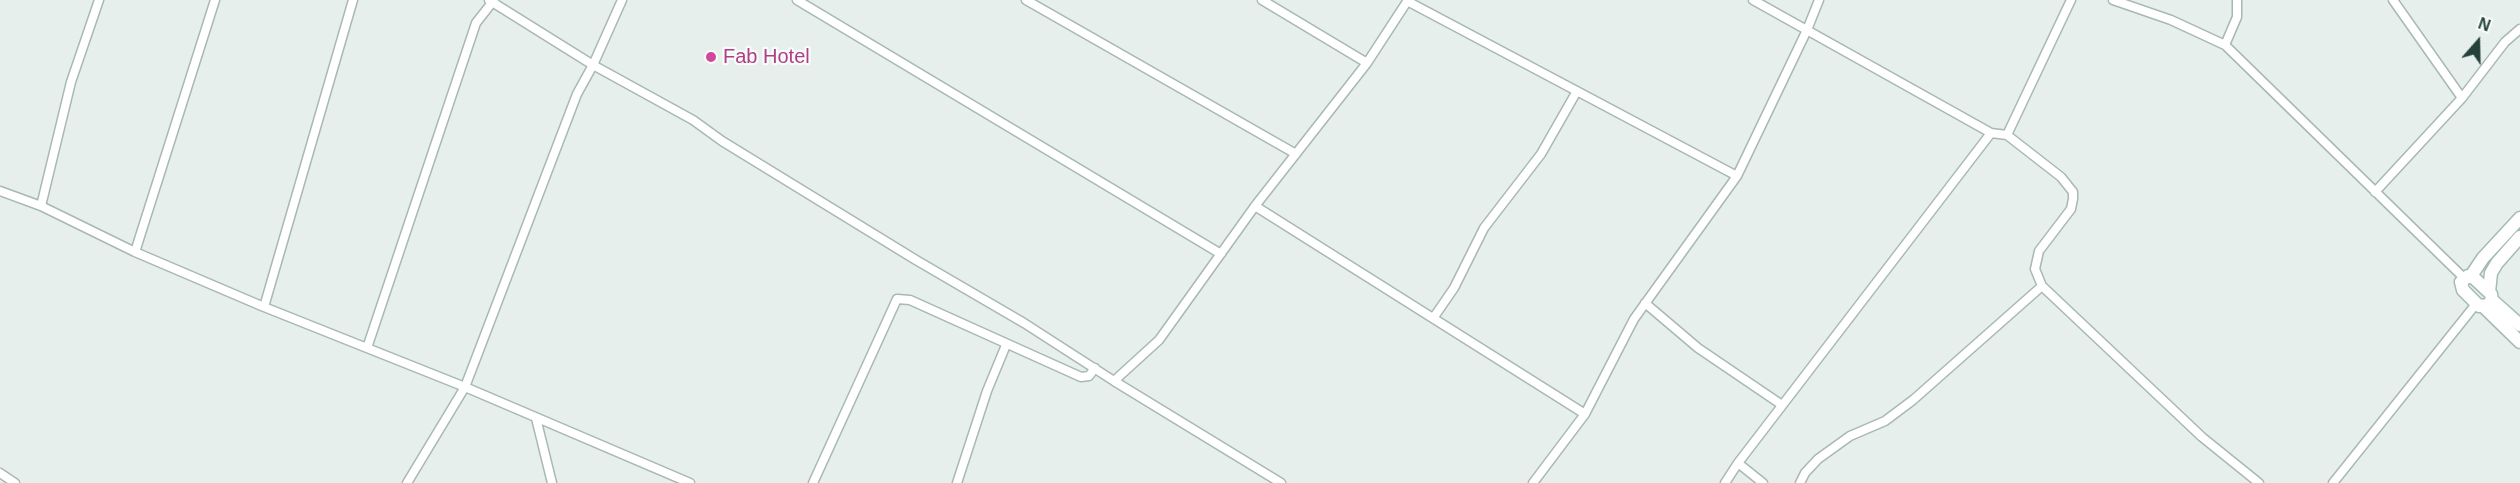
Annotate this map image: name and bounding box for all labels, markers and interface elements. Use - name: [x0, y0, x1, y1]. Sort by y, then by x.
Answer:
- north arrow: [2448, 12, 2508, 72]
- text: N: [2476, 15, 2493, 35]
- place label: Fab Hotel: [723, 45, 810, 69]
- marker: Fab Hotel: [704, 50, 718, 64]

